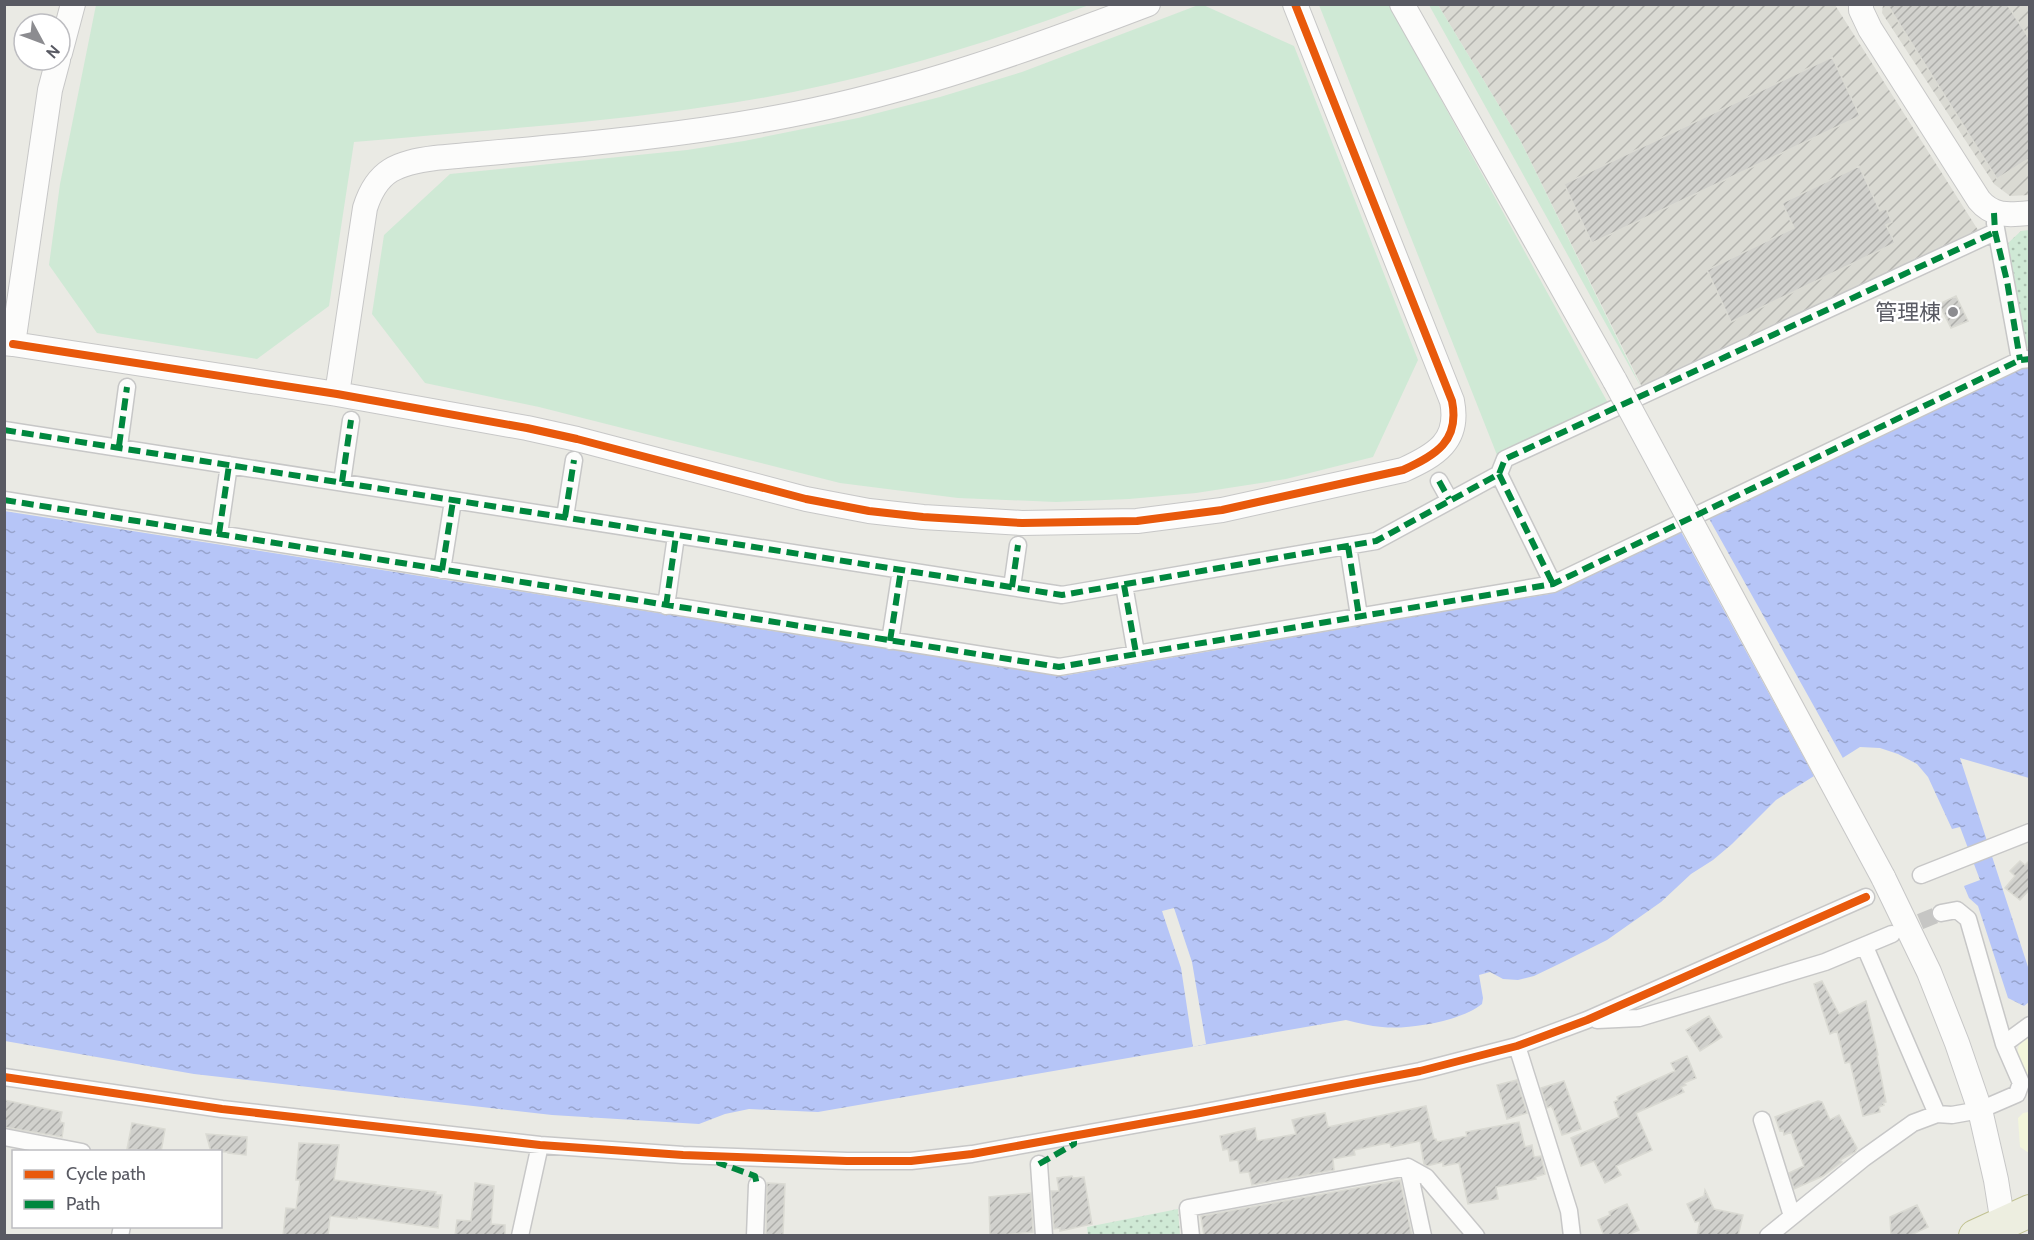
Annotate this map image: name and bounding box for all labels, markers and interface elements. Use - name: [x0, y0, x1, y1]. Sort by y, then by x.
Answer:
- north arrow: [12, 12, 72, 72]
- text: N: [42, 41, 64, 62]
- place label: 管理棟: [1875, 299, 1941, 326]
- marker: 管理棟: [1946, 305, 1960, 319]
- legend: [12, 1150, 222, 1228]
- text: Cycle path: [66, 1163, 146, 1185]
- text: Path: [66, 1193, 100, 1215]

